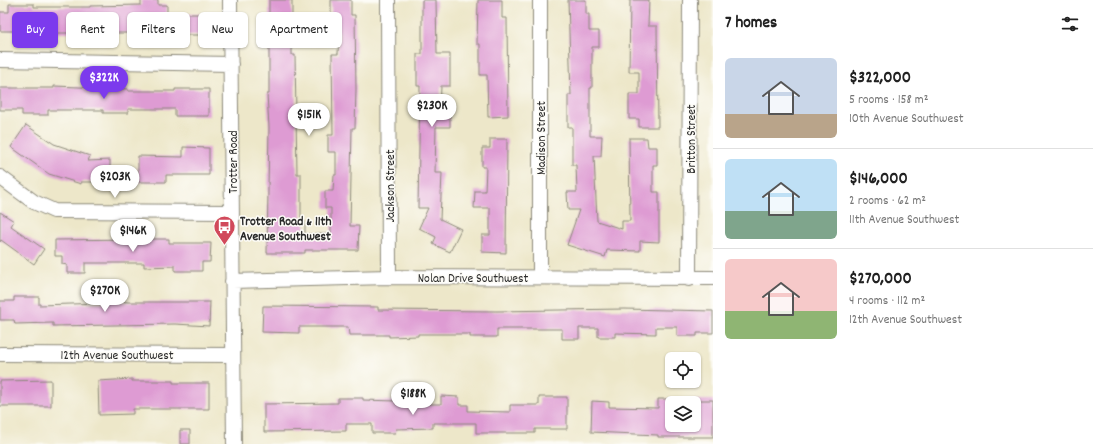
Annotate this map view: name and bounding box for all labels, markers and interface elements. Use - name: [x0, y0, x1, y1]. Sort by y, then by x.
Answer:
- chip: Buy: [12, 12, 58, 48]
- chip: Rent: [66, 12, 119, 48]
- chip: Filters: [127, 12, 190, 48]
- chip: New: [198, 12, 248, 48]
- chip: Apartment: [256, 12, 342, 48]
- text: 7 homes: [725, 12, 777, 36]
- icon: filters: [1059, 13, 1081, 35]
- pin: $322K: [76, 66, 132, 100]
- text: $322,000: [849, 67, 911, 91]
- text: $322K: [89, 69, 119, 88]
- icon: home: [757, 74, 805, 122]
- text: 5 rooms · 158 m²: [849, 91, 928, 110]
- pin: $230K: [404, 94, 460, 128]
- text: $230K: [416, 97, 448, 116]
- street label: Madison Street: [533, 101, 552, 175]
- pin: $151K: [281, 103, 337, 137]
- street label: Britton Street: [683, 104, 702, 174]
- text: $151K: [297, 106, 321, 125]
- text: 10th Avenue Southwest: [849, 110, 963, 129]
- street label: Trotter Road: [225, 130, 244, 194]
- street label: Jackson Street: [382, 149, 401, 223]
- pin: $203K: [87, 165, 143, 199]
- text: $203K: [99, 168, 131, 187]
- text: $146,000: [849, 168, 908, 192]
- icon: home: [757, 175, 805, 223]
- text: 2 rooms · 62 m²: [849, 192, 926, 211]
- text: 11th Avenue Southwest: [849, 211, 959, 230]
- place label: Trotter Road & 11th Avenue Southwest: [240, 213, 331, 247]
- bus stop icon: Trotter Road & 11th Avenue Southwest: [212, 214, 238, 247]
- pin: $146K: [105, 219, 161, 253]
- text: $146K: [119, 222, 147, 241]
- text: $270,000: [849, 268, 912, 292]
- street label: Nolan Drive Southwest: [418, 270, 529, 289]
- icon: home: [757, 275, 805, 323]
- pin: $270K: [77, 279, 133, 313]
- text: $270K: [90, 282, 120, 301]
- text: 4 rooms · 112 m²: [849, 292, 925, 311]
- text: 12th Avenue Southwest: [849, 311, 962, 330]
- street label: 12th Avenue Southwest: [60, 347, 174, 366]
- map controls: [665, 352, 701, 432]
- button: locate: [665, 352, 701, 388]
- pin: $188K: [385, 382, 441, 416]
- text: $188K: [400, 385, 426, 404]
- button: layers: [665, 396, 701, 432]

